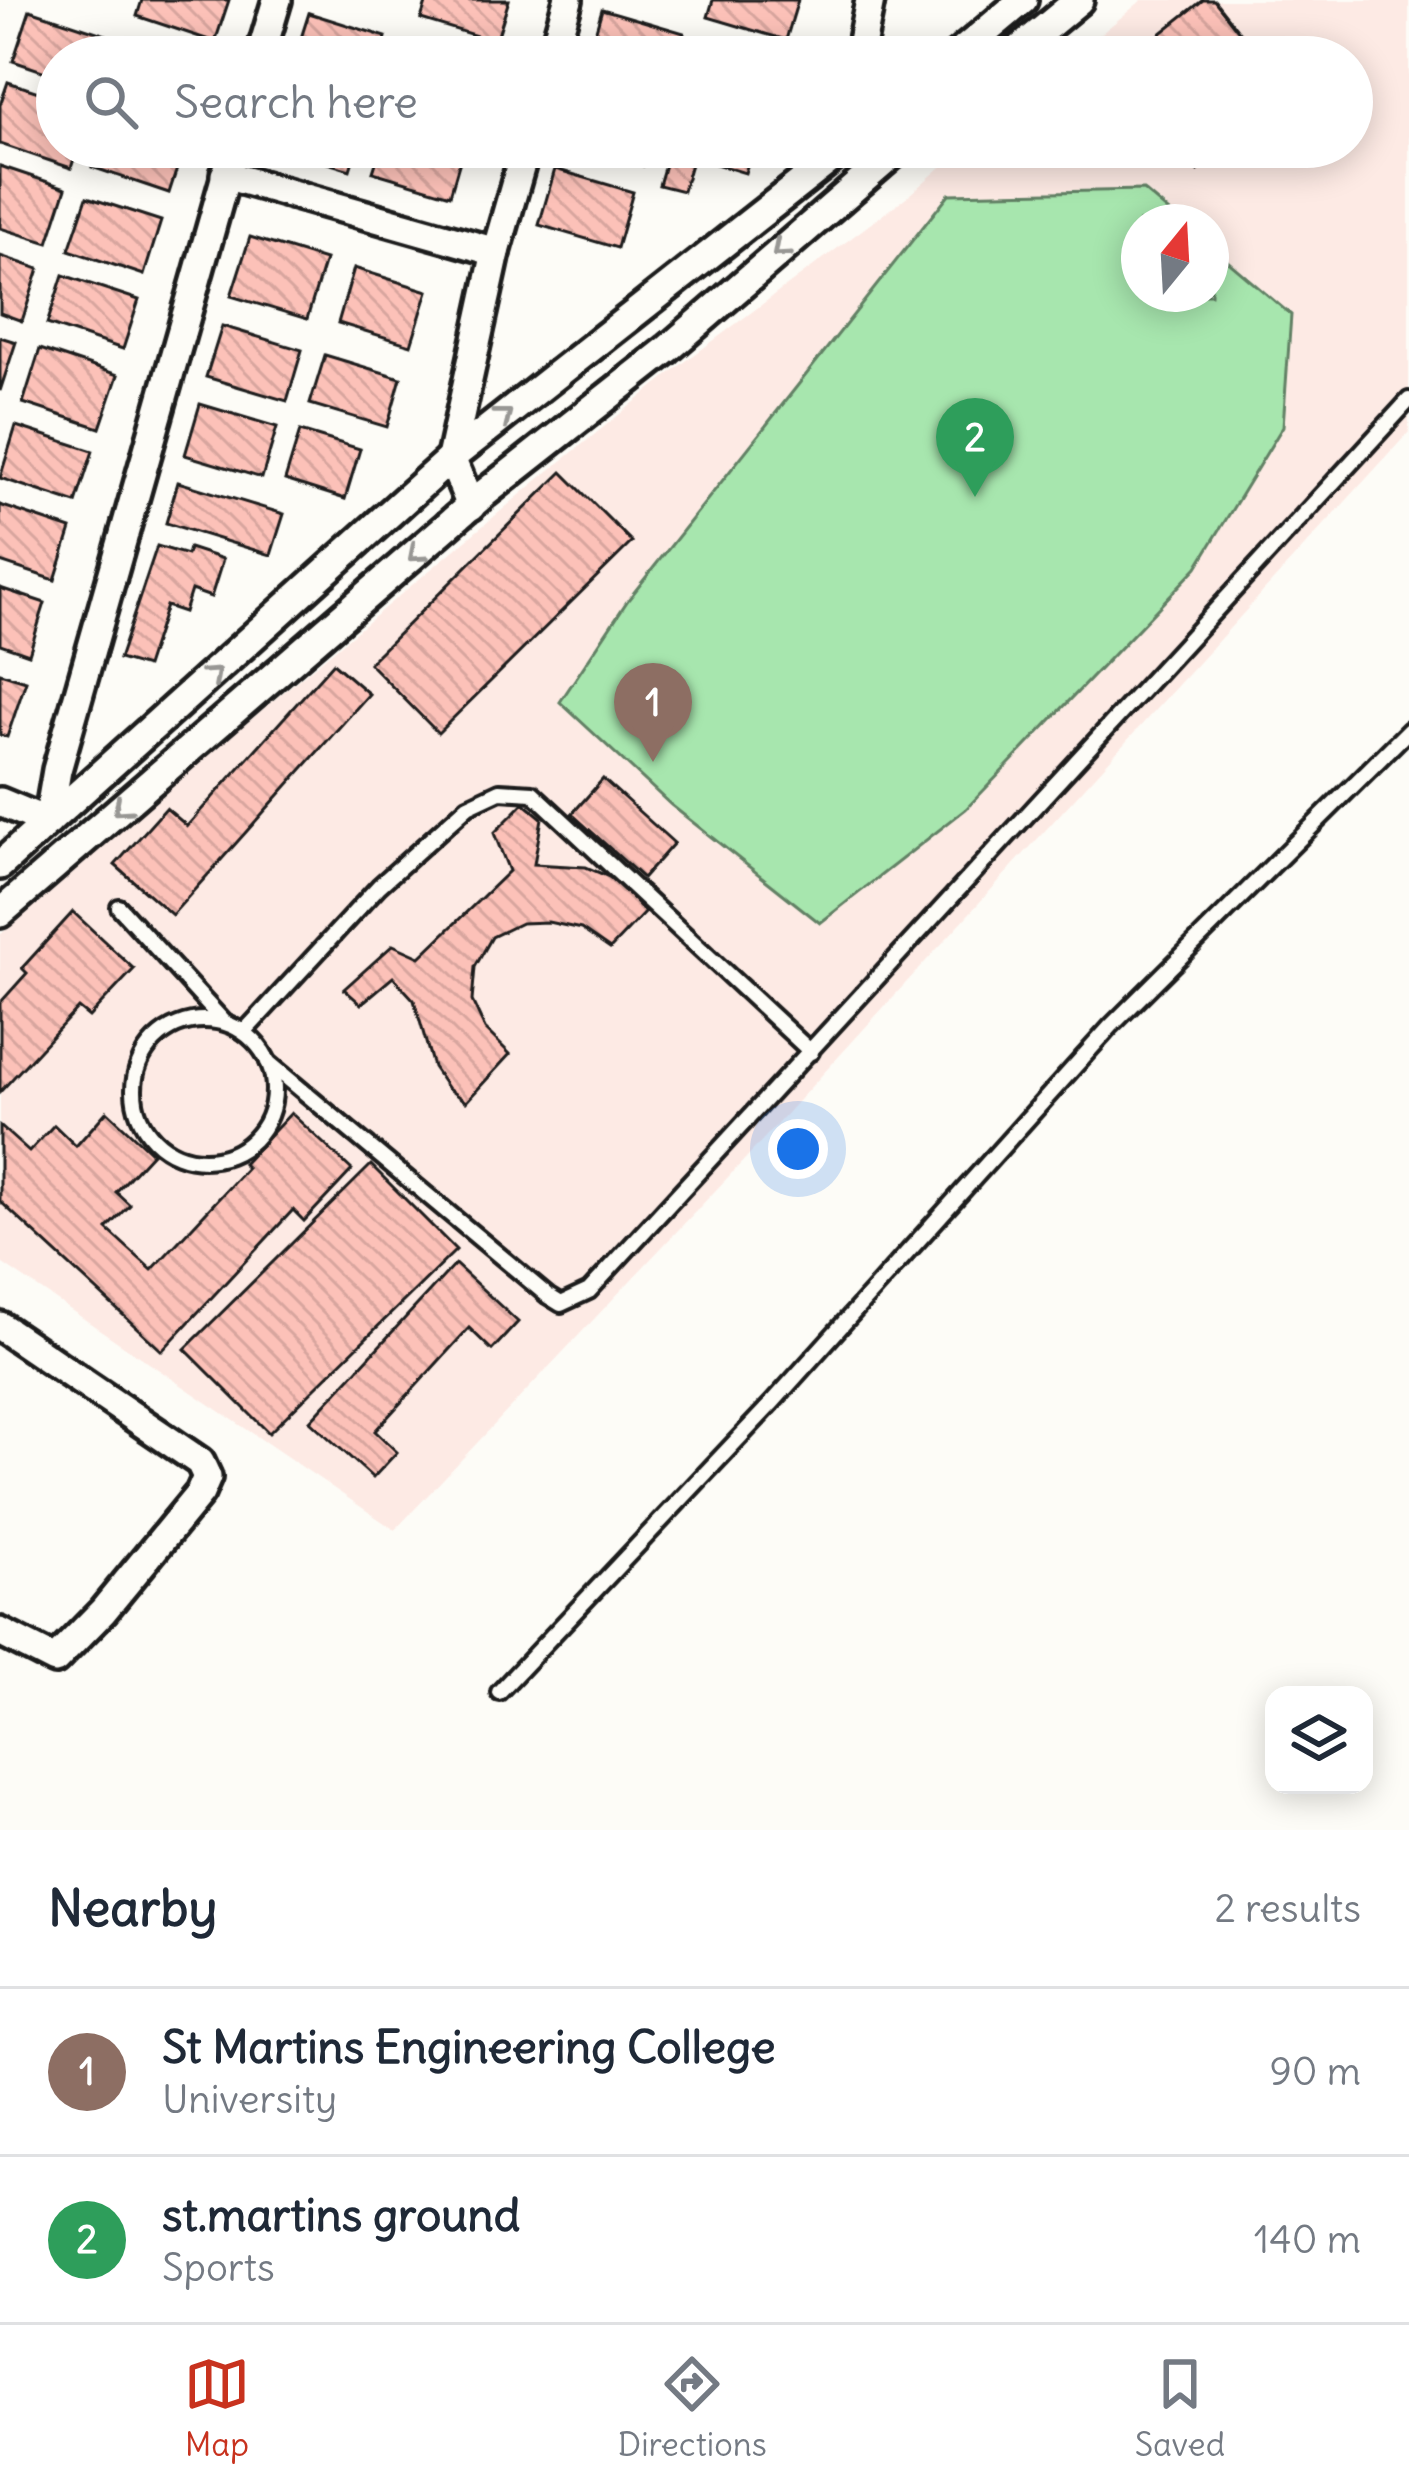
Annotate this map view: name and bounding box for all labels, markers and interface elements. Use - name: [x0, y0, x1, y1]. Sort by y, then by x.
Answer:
- search box: [36, 36, 1373, 168]
- icon: search: [78, 69, 144, 135]
- text: Search here: [174, 74, 418, 130]
- north arrow: [1121, 204, 1229, 312]
- one-way arrow: [772, 236, 794, 257]
- pin: 2: [936, 398, 1014, 497]
- one-way arrow: [490, 409, 512, 430]
- one-way arrow: [408, 539, 430, 561]
- pin: 1: [614, 663, 692, 762]
- one-way arrow: [199, 668, 220, 690]
- one-way arrow: [113, 794, 135, 815]
- your location: [768, 1119, 828, 1179]
- map controls: [1265, 1686, 1373, 1794]
- button: layers: [1265, 1686, 1373, 1794]
- text: Nearby: [48, 1876, 217, 1940]
- text: 2 results: [1214, 1884, 1361, 1933]
- text: St Martins Engineering College: [162, 2019, 775, 2075]
- text: 1: [79, 2047, 95, 2096]
- text: 90 m: [1269, 2047, 1361, 2096]
- text: University: [162, 2075, 337, 2124]
- text: st.martins ground: [162, 2187, 520, 2243]
- text: 2: [76, 2215, 98, 2264]
- text: 140 m: [1254, 2215, 1361, 2264]
- text: Sports: [162, 2243, 275, 2292]
- tab: Map: [184, 2351, 250, 2465]
- tab: Directions: [618, 2351, 767, 2465]
- tab: Saved: [1135, 2351, 1225, 2465]

